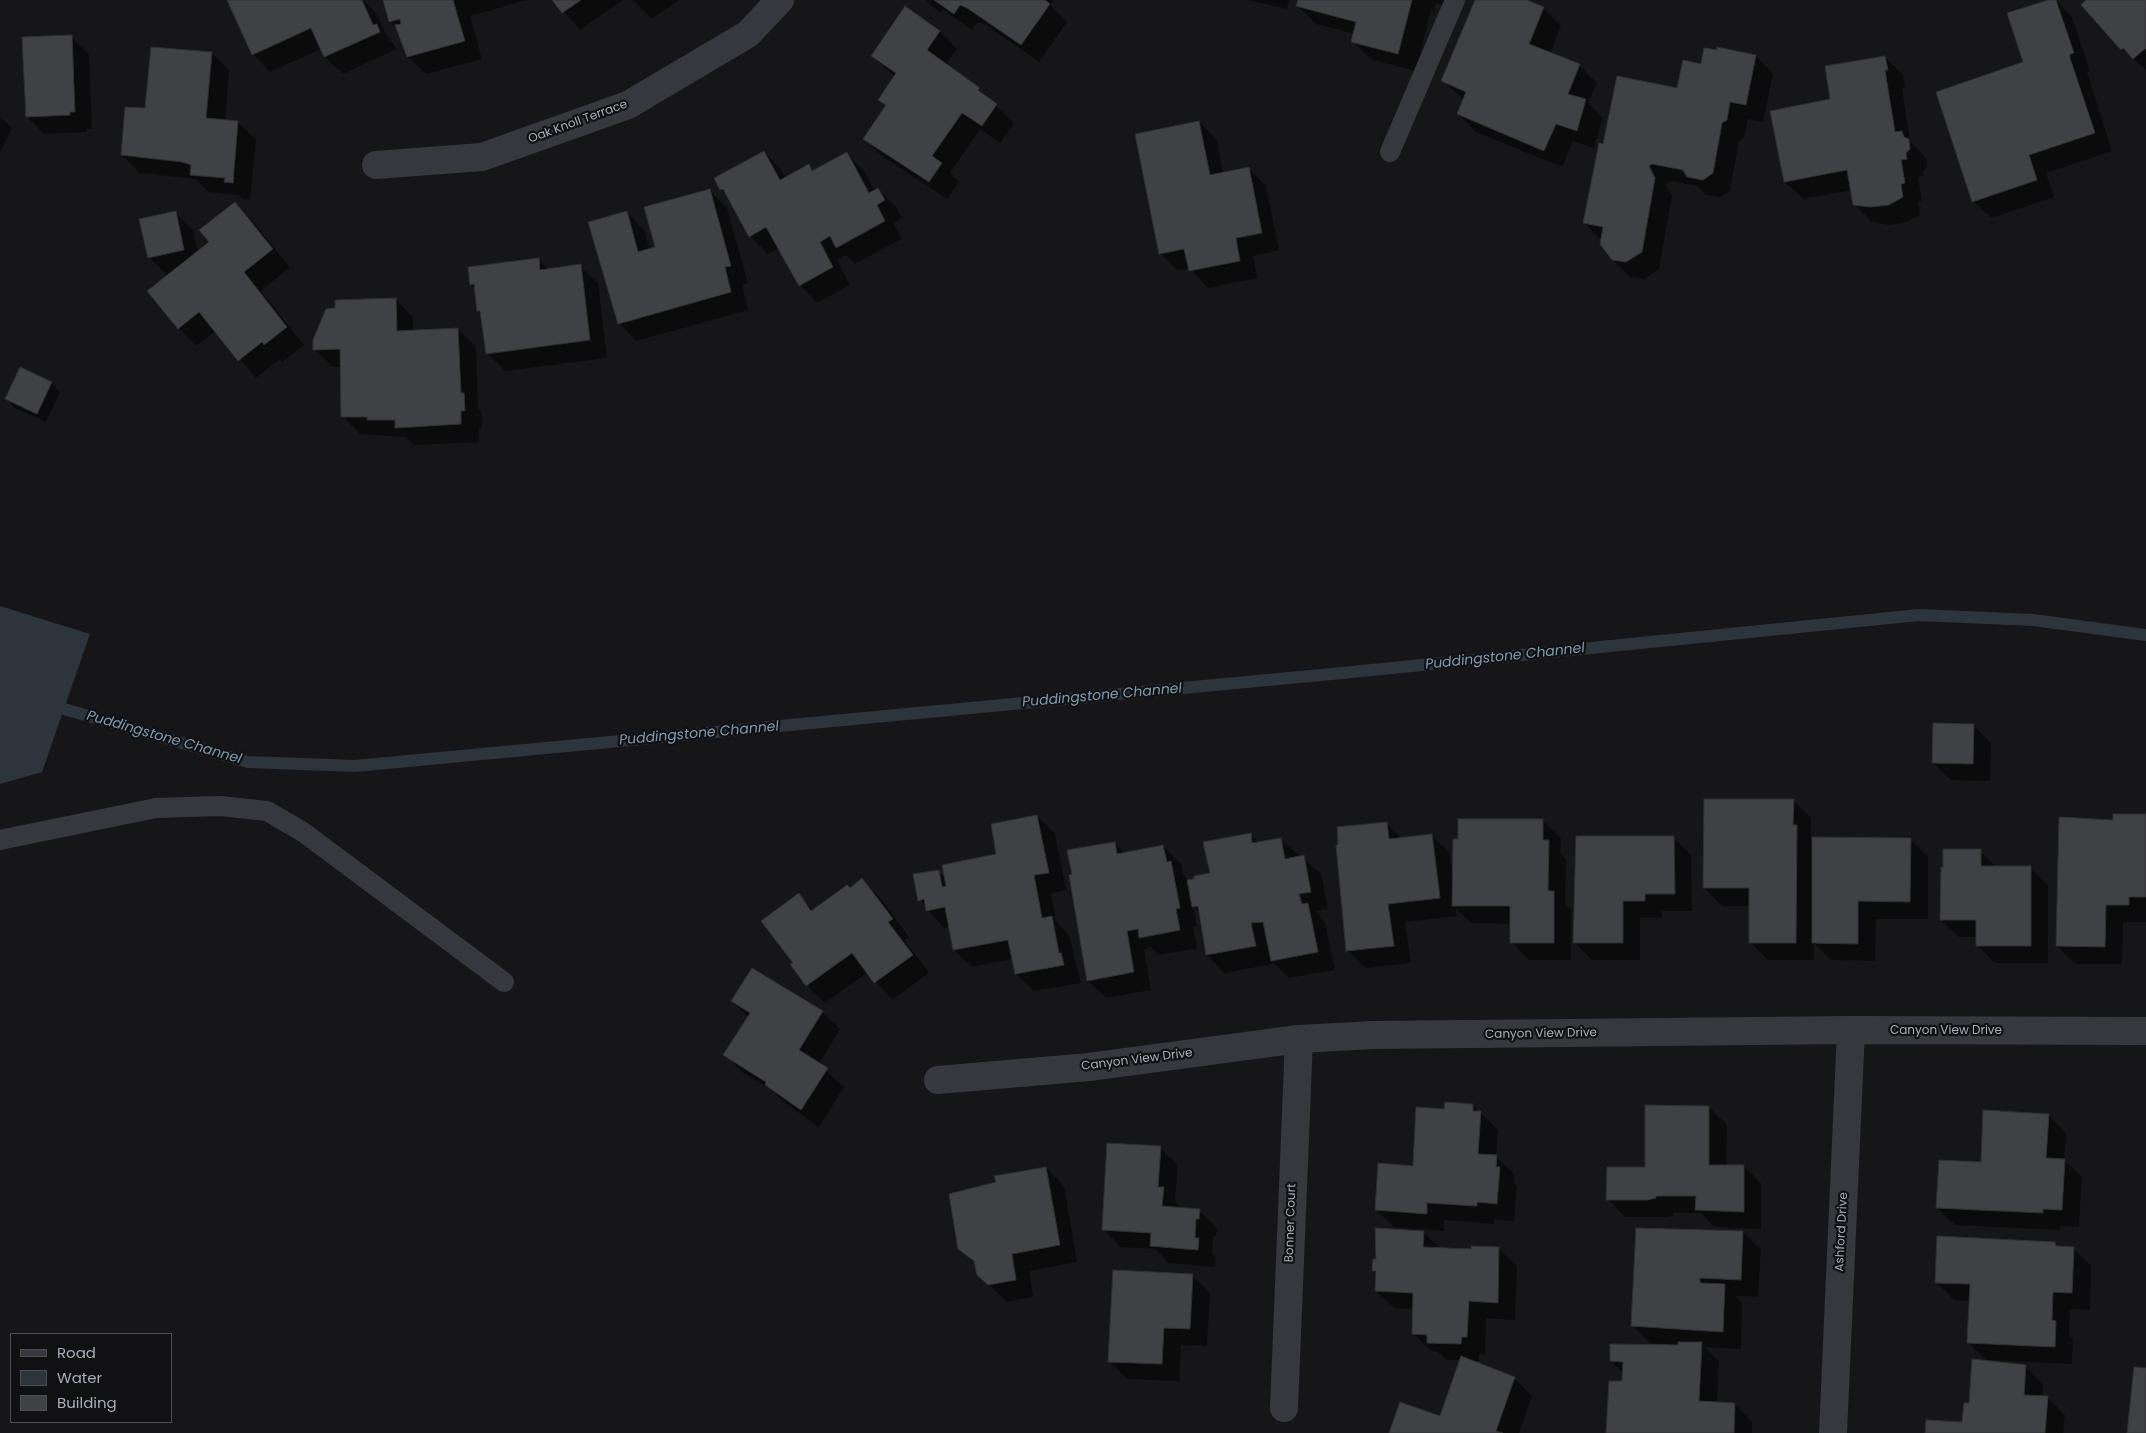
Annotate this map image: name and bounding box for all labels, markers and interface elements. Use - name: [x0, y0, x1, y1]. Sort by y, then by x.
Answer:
- street label: Oak Knoll Terrace: [527, 97, 629, 147]
- water label: Puddingstone Channel: [1424, 640, 1586, 674]
- water label: Puddingstone Channel: [1021, 681, 1183, 711]
- water label: Puddingstone Channel: [85, 708, 243, 768]
- water label: Puddingstone Channel: [618, 719, 780, 749]
- street label: Canyon View Drive: [1890, 1024, 2002, 1038]
- street label: Canyon View Drive: [1485, 1026, 1597, 1042]
- street label: Canyon View Drive: [1081, 1046, 1193, 1074]
- street label: Bonner Court: [1282, 1183, 1300, 1263]
- street label: Ashford Drive: [1833, 1192, 1851, 1272]
- legend: [10, 1333, 172, 1423]
- text: Road: [57, 1342, 96, 1363]
- text: Water: [57, 1367, 102, 1388]
- text: Building: [57, 1392, 117, 1413]

